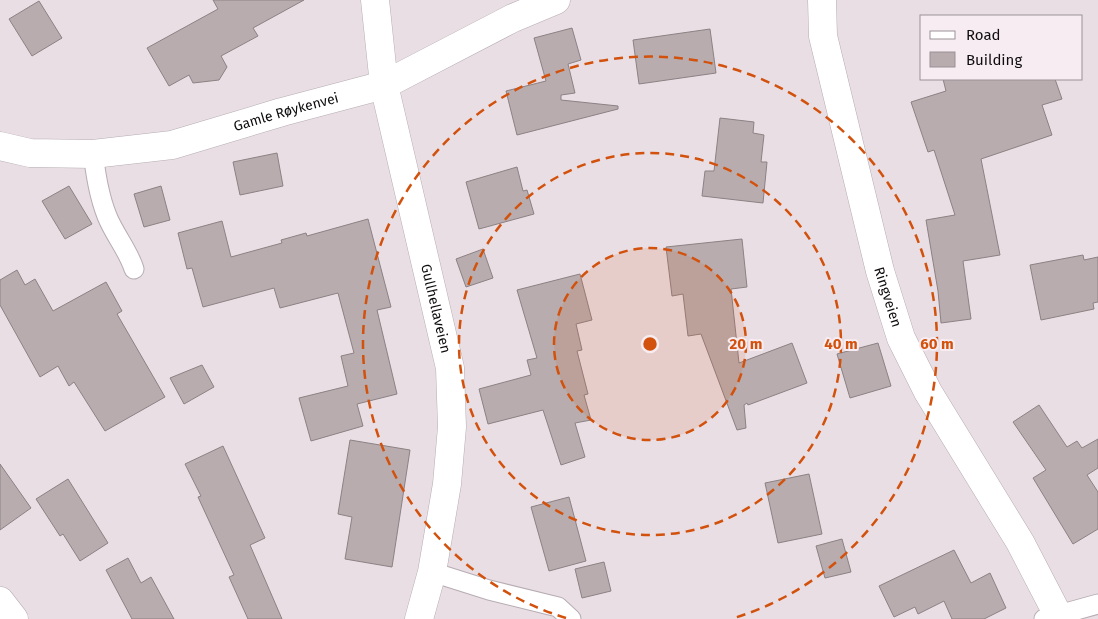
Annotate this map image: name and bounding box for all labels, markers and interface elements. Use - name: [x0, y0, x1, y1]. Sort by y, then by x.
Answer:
- legend: [920, 15, 1083, 80]
- text: Road: [966, 26, 1001, 44]
- text: Building: [966, 51, 1022, 69]
- street label: Gamle Røykenvei: [231, 89, 340, 135]
- street label: Gullhellaveien: [418, 262, 455, 355]
- street label: Ringveien: [871, 265, 906, 329]
- centre of rings: [641, 335, 659, 353]
- text: 20 m: [730, 335, 762, 353]
- text: 40 m: [824, 335, 858, 353]
- text: 60 m: [920, 335, 954, 353]

